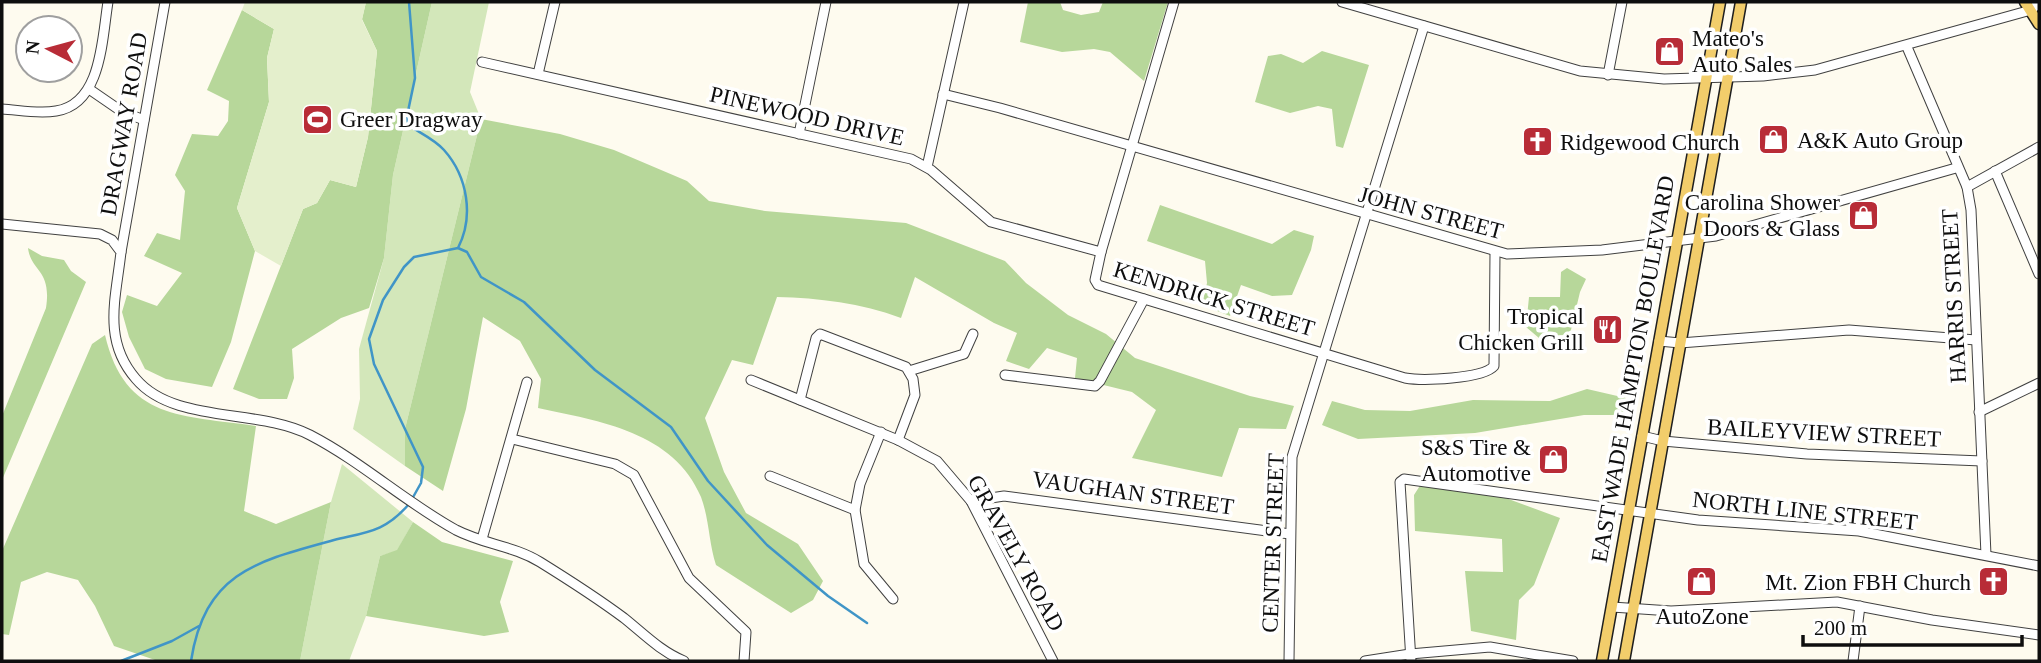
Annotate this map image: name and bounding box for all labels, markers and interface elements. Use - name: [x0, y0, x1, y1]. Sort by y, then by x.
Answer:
- north arrow: [14, 14, 84, 84]
- place label: Mateo's Auto Sales: [1692, 26, 1792, 77]
- street label: DRAGWAY ROAD: [96, 30, 152, 218]
- shop icon: Mateo's Auto Sales: [1652, 34, 1686, 68]
- text: N: [21, 39, 44, 55]
- street label: PINEWOOD DRIVE: [707, 81, 907, 151]
- sports icon: Greer Dragway: [300, 102, 334, 136]
- place label: Greer Dragway: [340, 107, 483, 132]
- shop icon: A&K Auto Group: [1757, 123, 1791, 157]
- church icon: Ridgewood Church: [1520, 125, 1554, 159]
- place label: A&K Auto Group: [1797, 128, 1963, 153]
- place label: Ridgewood Church: [1560, 130, 1740, 155]
- street label: EAST WADE HAMPTON BOULEVARD: [1587, 174, 1679, 564]
- street label: JOHN STREET: [1356, 182, 1506, 244]
- place label: Carolina Shower Doors & Glass: [1685, 190, 1840, 241]
- shop icon: Carolina Shower Doors & Glass: [1846, 198, 1880, 232]
- street label: HARRIS STREET: [1937, 208, 1971, 384]
- street label: KENDRICK STREET: [1110, 257, 1318, 341]
- place label: Tropical Chicken Grill: [1458, 304, 1584, 355]
- restaurant icon: Tropical Chicken Grill: [1590, 312, 1624, 346]
- street label: BAILEYVIEW STREET: [1706, 414, 1942, 452]
- place label: S&S Tire & Automotive: [1421, 435, 1531, 486]
- shop icon: S&S Tire & Automotive: [1537, 443, 1571, 477]
- street label: CENTER STREET: [1257, 453, 1289, 633]
- street label: VAUGHAN STREET: [1031, 466, 1235, 520]
- street label: GRAVELY ROAD: [963, 471, 1069, 635]
- street label: NORTH LINE STREET: [1691, 487, 1919, 535]
- shop icon: AutoZone: [1685, 565, 1719, 599]
- church icon: Mt. Zion FBH Church: [1977, 565, 2011, 599]
- place label: Mt. Zion FBH Church: [1765, 570, 1971, 595]
- place label: AutoZone: [1655, 604, 1749, 629]
- scale bar: [1803, 604, 2022, 648]
- text: 200 m: [1814, 616, 1867, 640]

